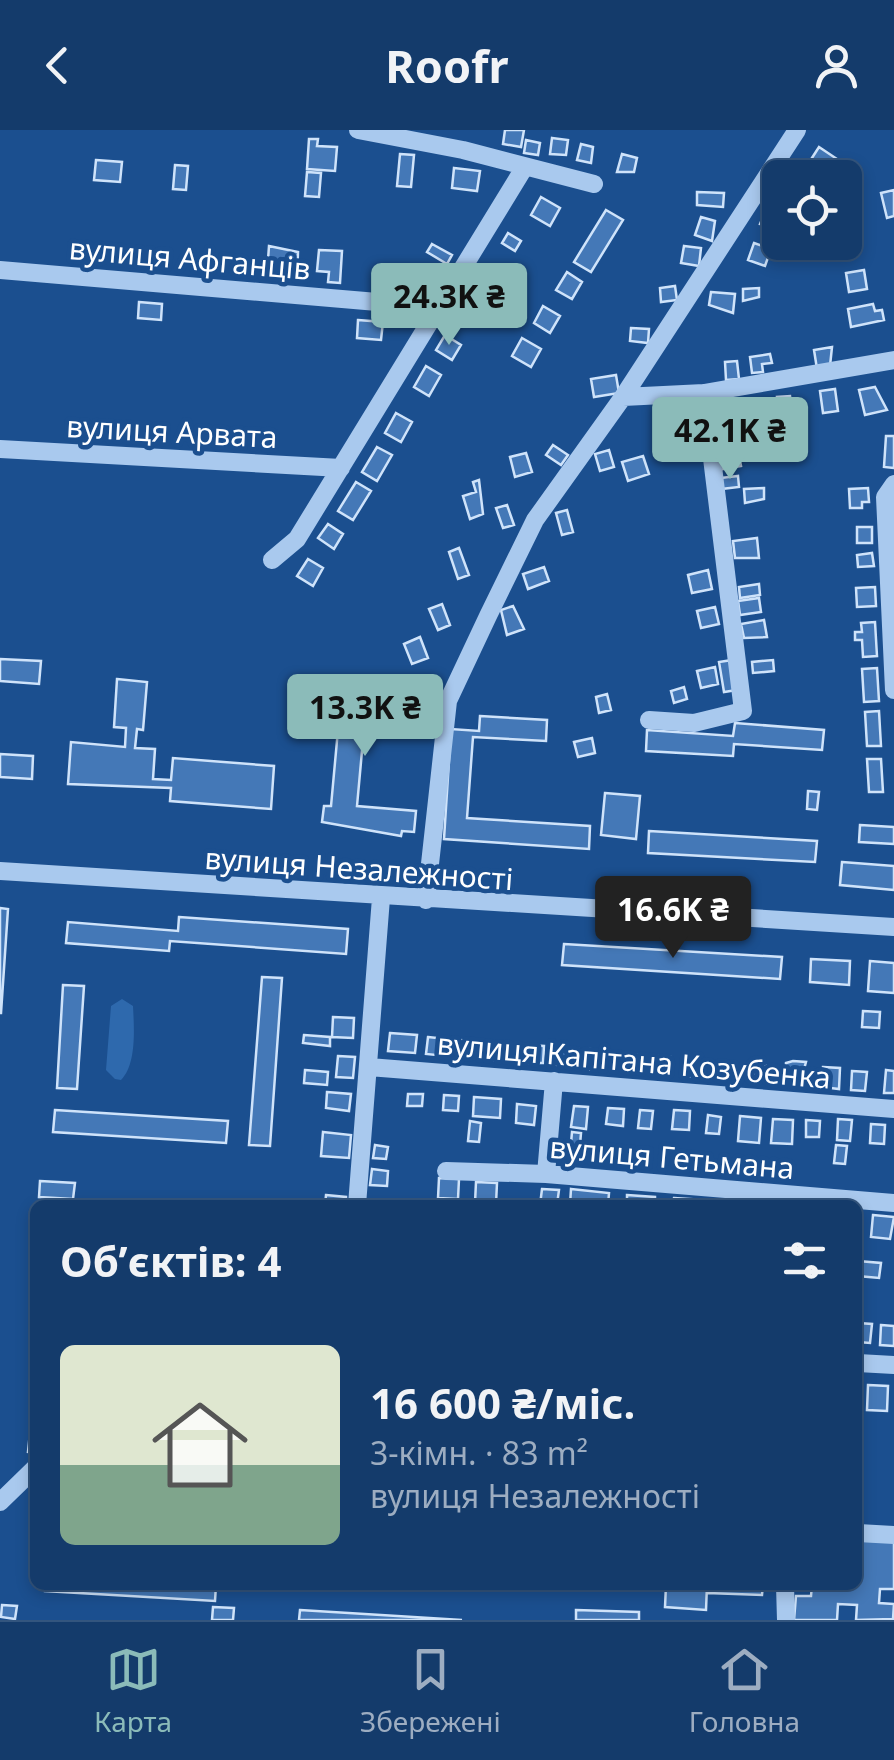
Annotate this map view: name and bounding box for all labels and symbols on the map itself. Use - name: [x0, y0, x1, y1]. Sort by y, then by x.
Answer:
- street label: вулиця Афганців: [68, 227, 312, 289]
- pin: 24.3K ₴: [357, 263, 541, 348]
- pin: 42.1K ₴: [638, 397, 822, 482]
- street label: вулиця Арвата: [65, 405, 279, 457]
- pin: 13.3K ₴: [273, 674, 457, 759]
- street label: вулиця Незалежності: [203, 837, 515, 899]
- pin: 16.6K ₴: [581, 876, 765, 961]
- street label: вулиця Капітана Козубенка: [435, 1022, 833, 1098]
- street label: вулиця Гетьмана: [548, 1126, 796, 1188]

